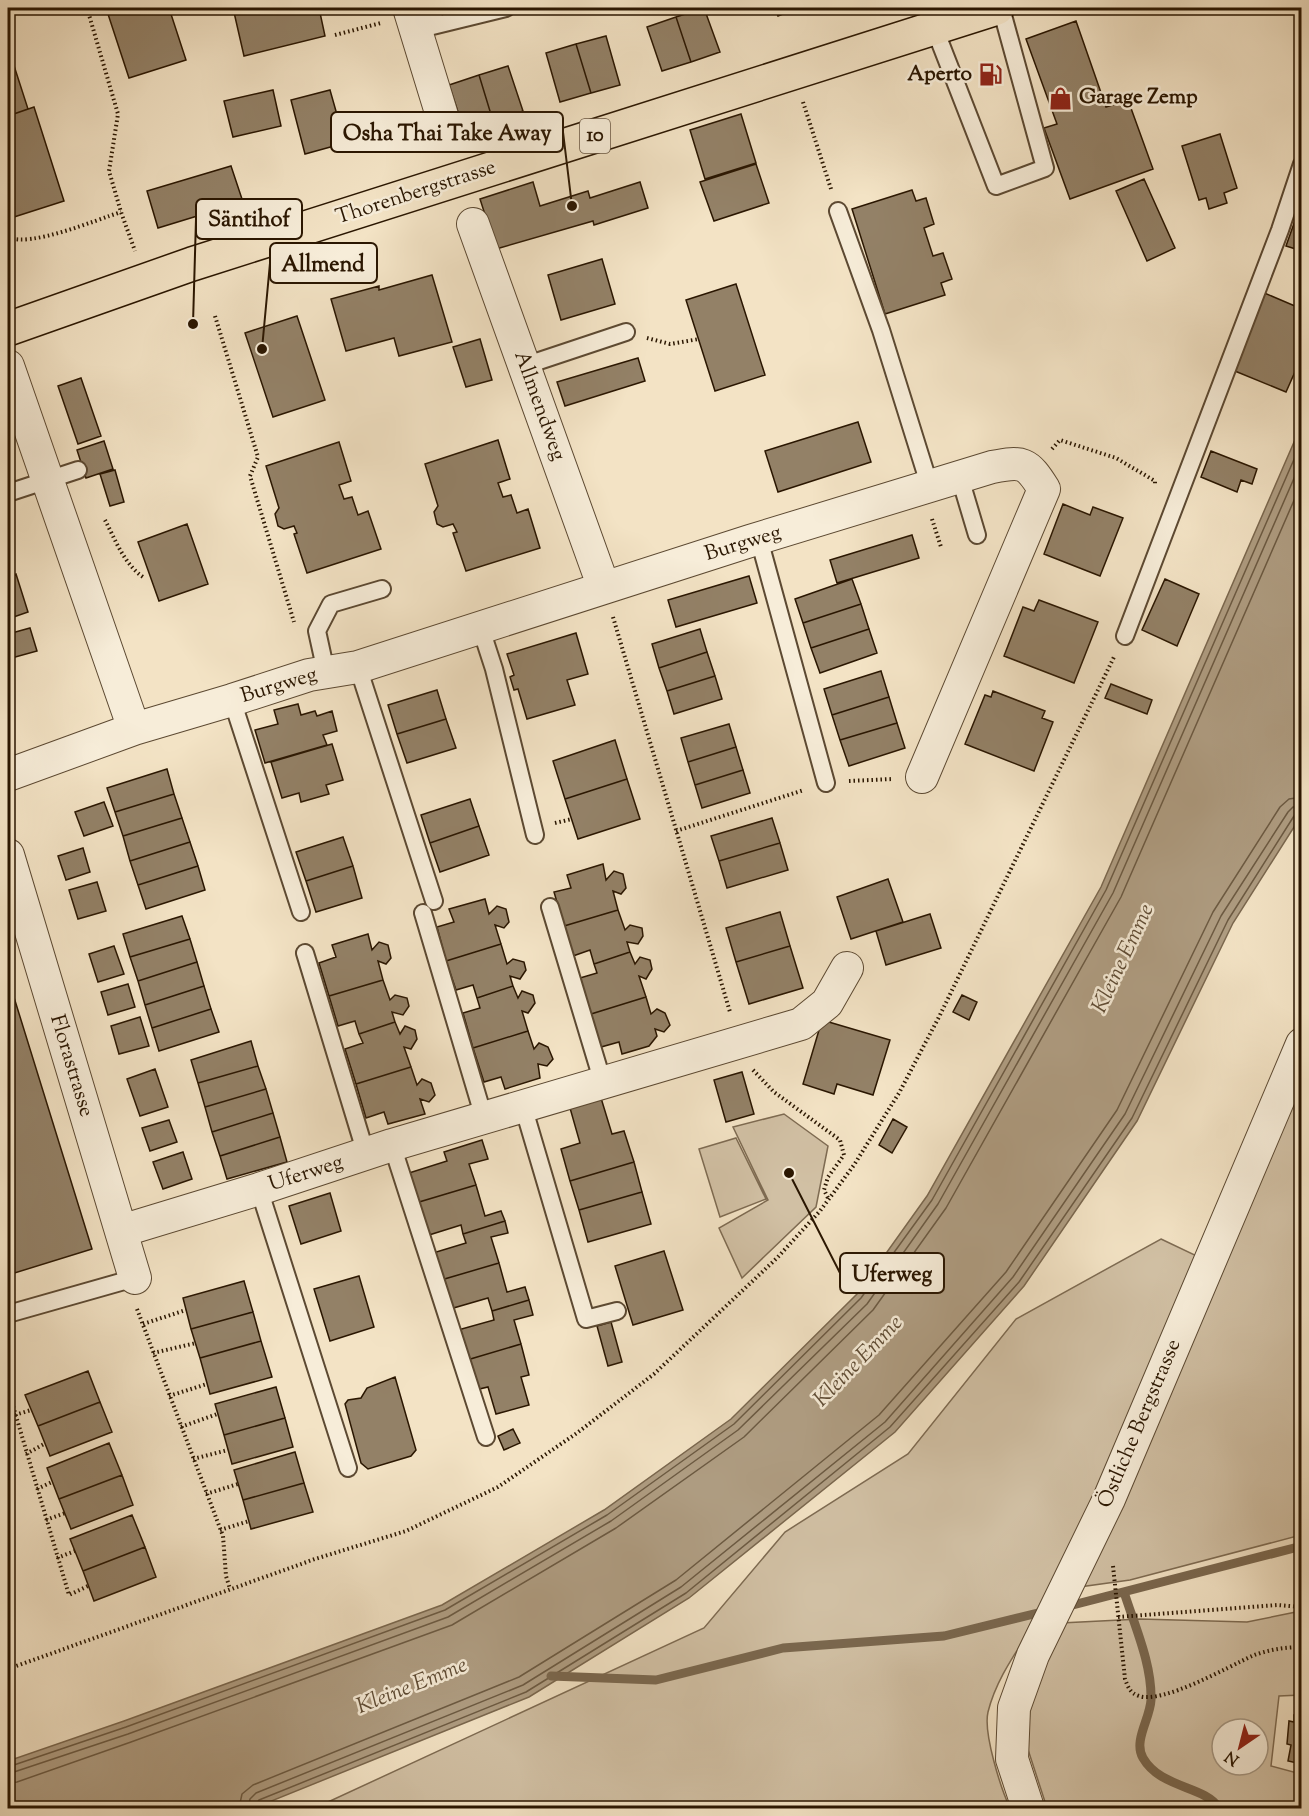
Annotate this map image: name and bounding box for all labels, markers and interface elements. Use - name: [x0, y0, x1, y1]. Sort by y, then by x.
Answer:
- place label: Aperto: [907, 60, 973, 90]
- fuel station icon: Aperto: [977, 62, 1003, 88]
- place label: Garage Zemp: [1079, 83, 1198, 113]
- shop icon: Garage Zemp: [1048, 85, 1074, 111]
- callout: Osha Thai Take Away: [331, 112, 563, 152]
- text: Osha Thai Take Away: [343, 119, 551, 151]
- road number: 10: [580, 119, 610, 153]
- street label: Thorenbergstrasse: [332, 153, 500, 233]
- callout: Säntihof: [196, 199, 302, 239]
- text: Säntihof: [208, 205, 291, 237]
- callout: Allmend: [270, 243, 377, 283]
- text: Allmend: [281, 250, 365, 282]
- street label: Allmendweg: [505, 347, 573, 465]
- street label: Burgweg: [701, 518, 785, 570]
- street label: Burgweg: [237, 660, 321, 712]
- water label: Kleine Emme: [1085, 899, 1163, 1019]
- street label: Florastrasse: [41, 1011, 101, 1121]
- street label: Uferweg: [265, 1148, 347, 1200]
- callout: Uferweg: [840, 1253, 944, 1293]
- text: Uferweg: [852, 1260, 932, 1292]
- water label: Kleine Emme: [807, 1309, 911, 1415]
- street label: Östliche Bergstrasse: [1091, 1335, 1189, 1513]
- water label: Kleine Emme: [352, 1650, 472, 1724]
- north arrow: [1210, 1717, 1270, 1777]
- text: N: [1221, 1744, 1245, 1770]

